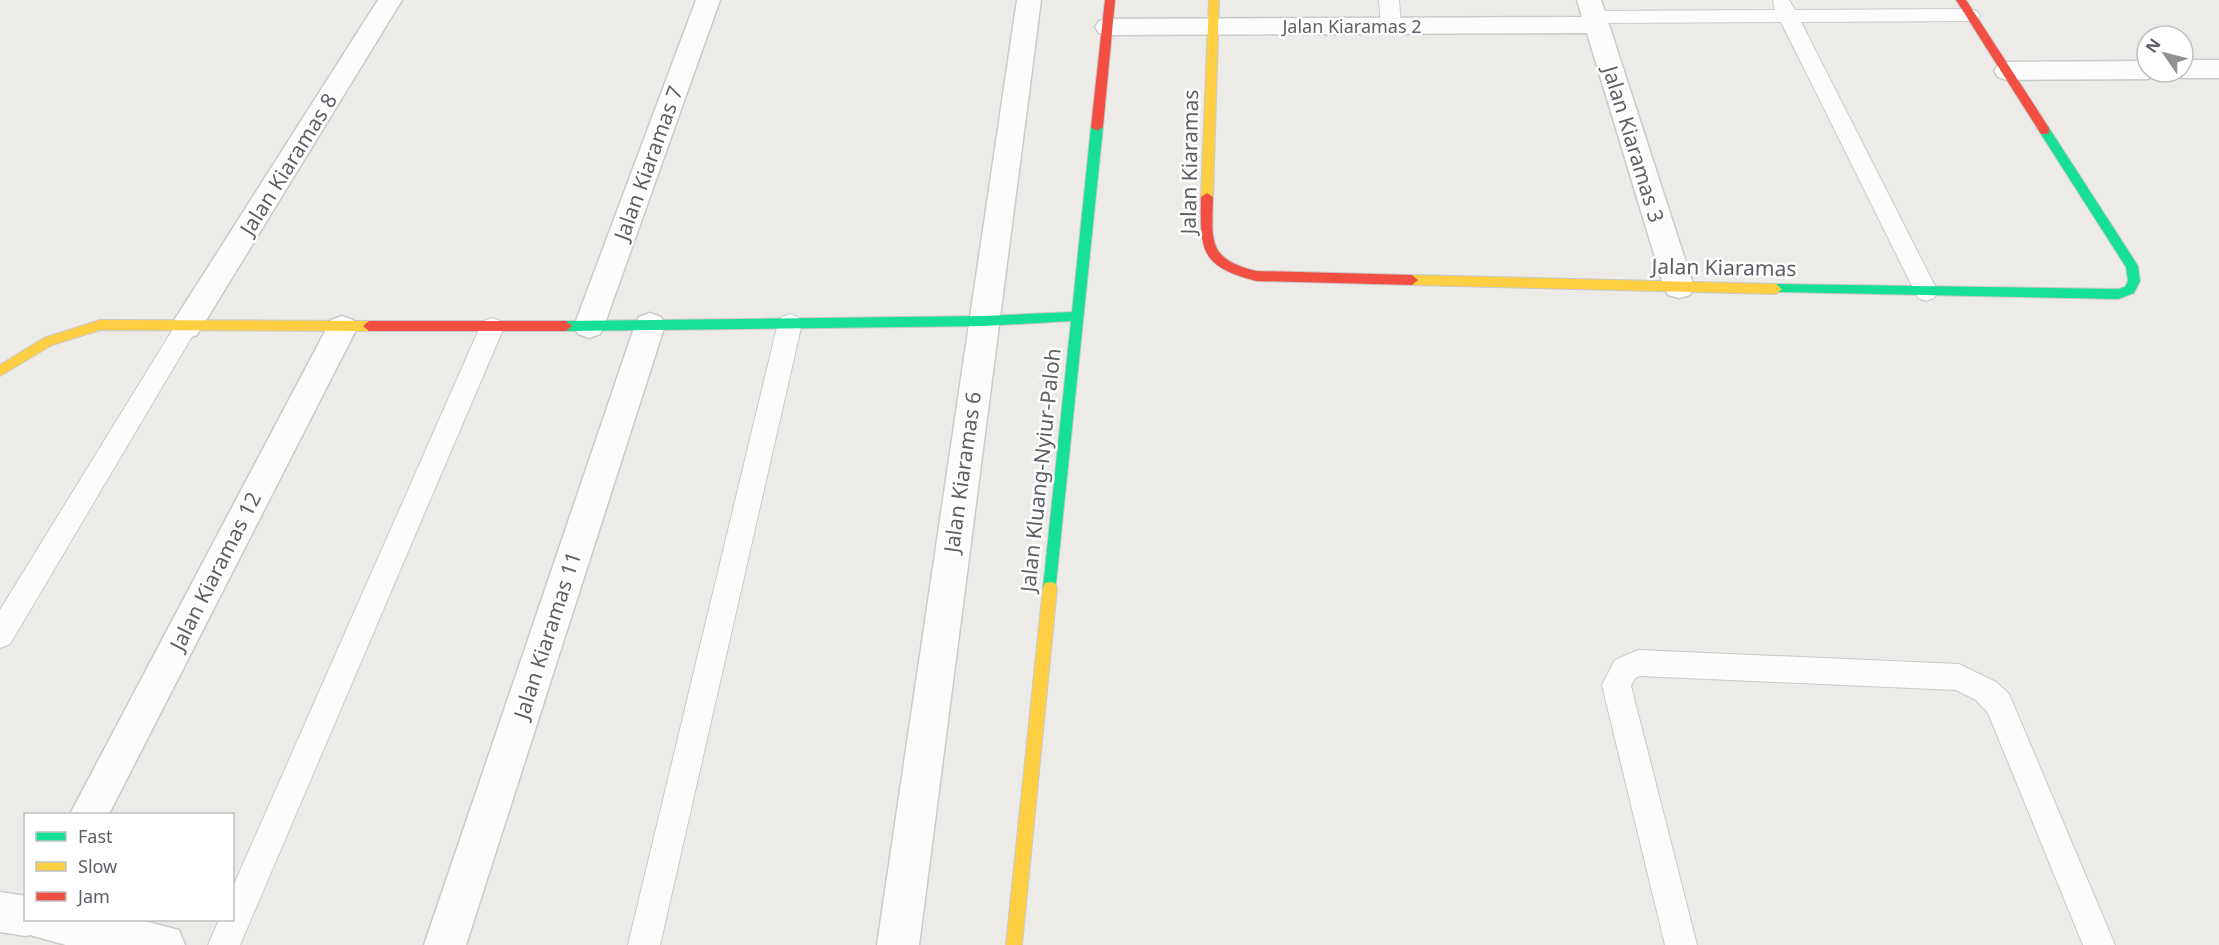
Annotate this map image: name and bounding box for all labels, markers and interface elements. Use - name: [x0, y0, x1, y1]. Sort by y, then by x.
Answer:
- street label: Jalan Kiaramas 2: [1280, 14, 1422, 38]
- north arrow: [2135, 24, 2195, 84]
- text: N: [2140, 34, 2165, 57]
- street label: Jalan Kiaramas 3: [1596, 60, 1671, 226]
- street label: Jalan Kiaramas 7: [606, 82, 689, 246]
- street label: Jalan Kiaramas 8: [232, 88, 343, 242]
- street label: Jalan Kiaramas: [1174, 89, 1204, 237]
- street label: Jalan Kiaramas: [1649, 252, 1797, 282]
- street label: Jalan Kluang-Nyiur-Paloh: [1013, 347, 1067, 595]
- street label: Jalan Kiaramas 6: [937, 390, 987, 556]
- street label: Jalan Kiaramas 12: [162, 487, 267, 657]
- street label: Jalan Kiaramas 11: [506, 548, 587, 724]
- legend: [24, 813, 234, 921]
- text: Fast: [78, 824, 113, 848]
- text: Slow: [78, 854, 117, 878]
- text: Jam: [76, 884, 110, 908]

